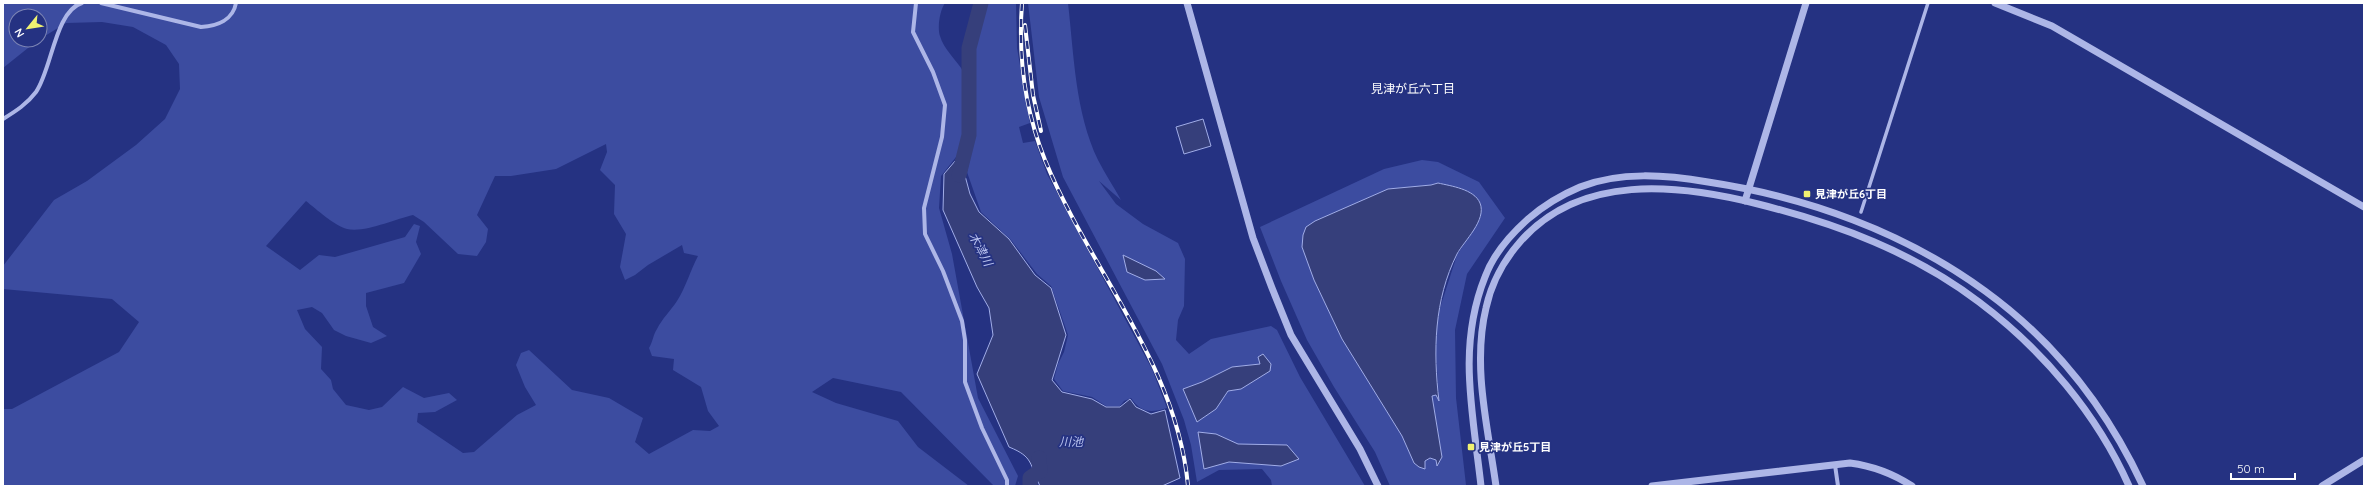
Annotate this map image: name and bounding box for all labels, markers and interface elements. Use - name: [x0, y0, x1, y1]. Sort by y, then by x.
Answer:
- north arrow: [8, 8, 48, 48]
- text: N: [11, 26, 27, 40]
- district label: 見津が丘六丁目: [1371, 81, 1455, 96]
- place label: 見津が丘6丁目: [1815, 187, 1887, 201]
- marker: 見津が丘6丁目: [1802, 189, 1812, 199]
- water label: 木津川: [966, 230, 997, 270]
- water label: 川池: [1059, 434, 1084, 449]
- place label: 見津が丘5丁目: [1479, 440, 1551, 454]
- marker: 見津が丘5丁目: [1466, 442, 1476, 452]
- scale bar: [2231, 455, 2295, 481]
- text: 50 m: [2237, 461, 2265, 476]

